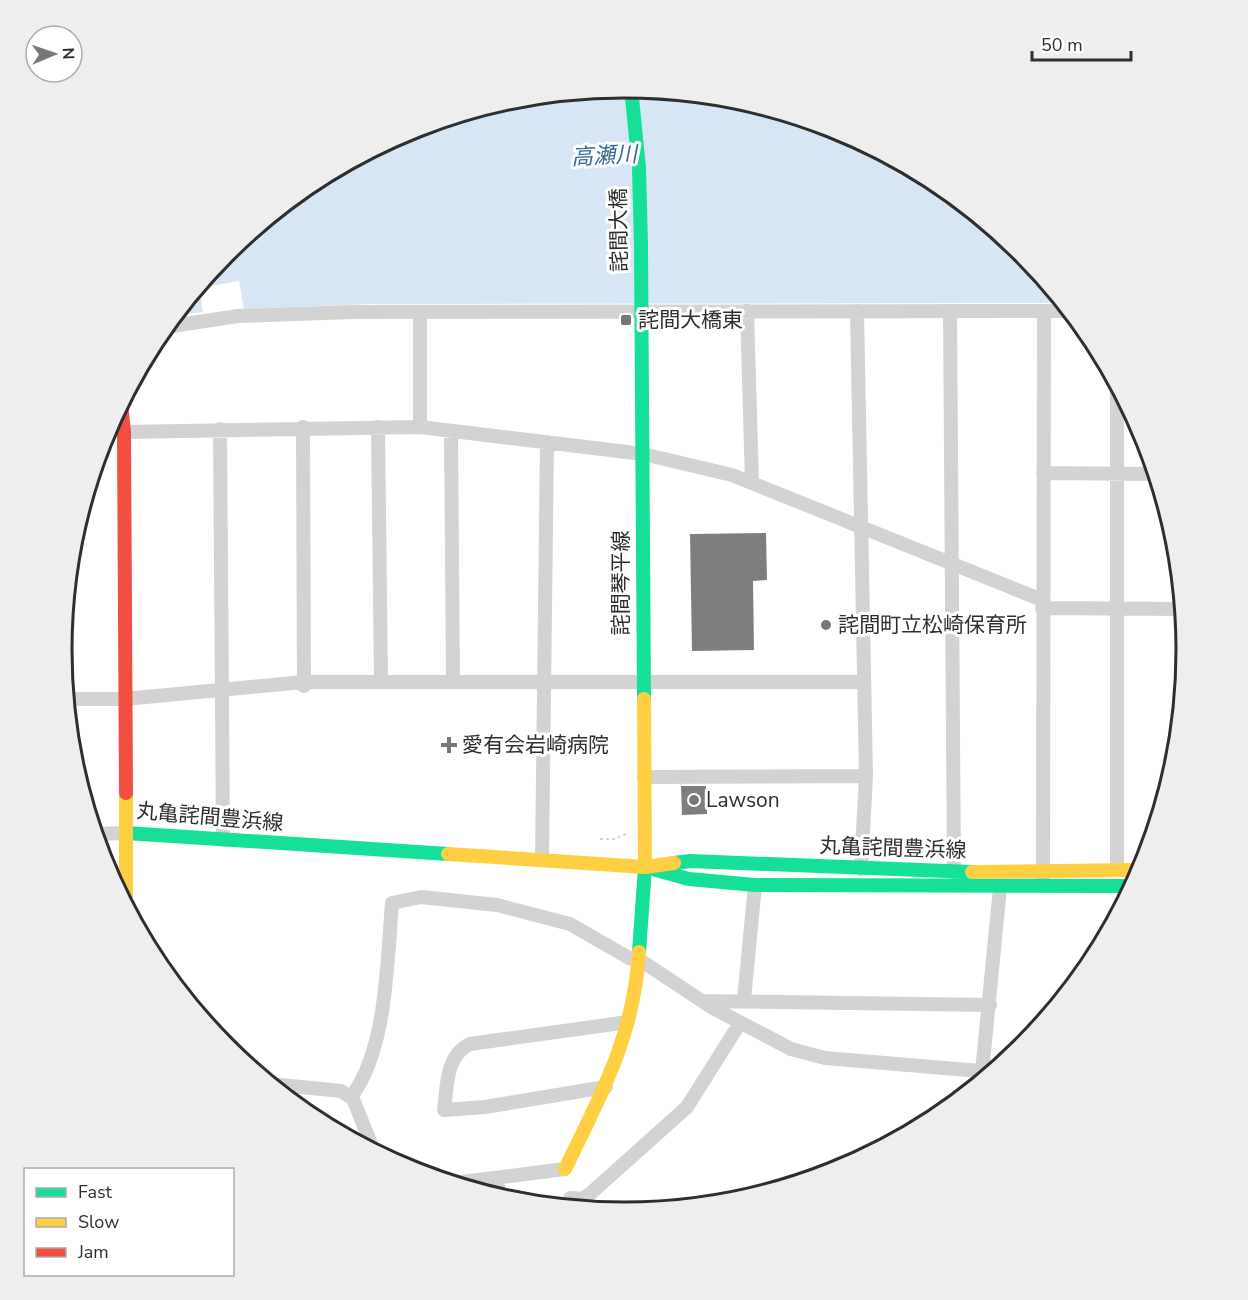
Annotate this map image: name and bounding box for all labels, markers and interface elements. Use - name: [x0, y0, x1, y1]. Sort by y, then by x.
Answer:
- north arrow: [24, 24, 84, 84]
- scale bar: [1032, 24, 1131, 62]
- text: 50 m: [1041, 33, 1083, 57]
- text: N: [57, 47, 79, 60]
- water label: 高瀬川: [570, 139, 640, 173]
- street label: 詫間大橋: [604, 188, 634, 272]
- place label: 詫間大橋東: [638, 306, 743, 334]
- marker: 詫間大橋東: [619, 313, 633, 327]
- street label: 詫間琴平線: [607, 531, 635, 636]
- place label: 詫間町立松崎保育所: [838, 611, 1027, 639]
- marker: 詫間町立松崎保育所: [819, 618, 833, 632]
- place label: 愛有会岩崎病院: [462, 731, 609, 759]
- marker: 愛有会岩崎病院: [440, 736, 458, 754]
- place label: Lawson: [706, 786, 780, 814]
- marker: Lawson: [687, 793, 701, 807]
- street label: 丸亀詫間豊浜線: [136, 797, 284, 837]
- street label: 丸亀詫間豊浜線: [819, 831, 967, 865]
- legend: [24, 1168, 234, 1276]
- text: Fast: [78, 1180, 113, 1204]
- text: Slow: [78, 1210, 119, 1234]
- text: Jam: [77, 1240, 109, 1264]

